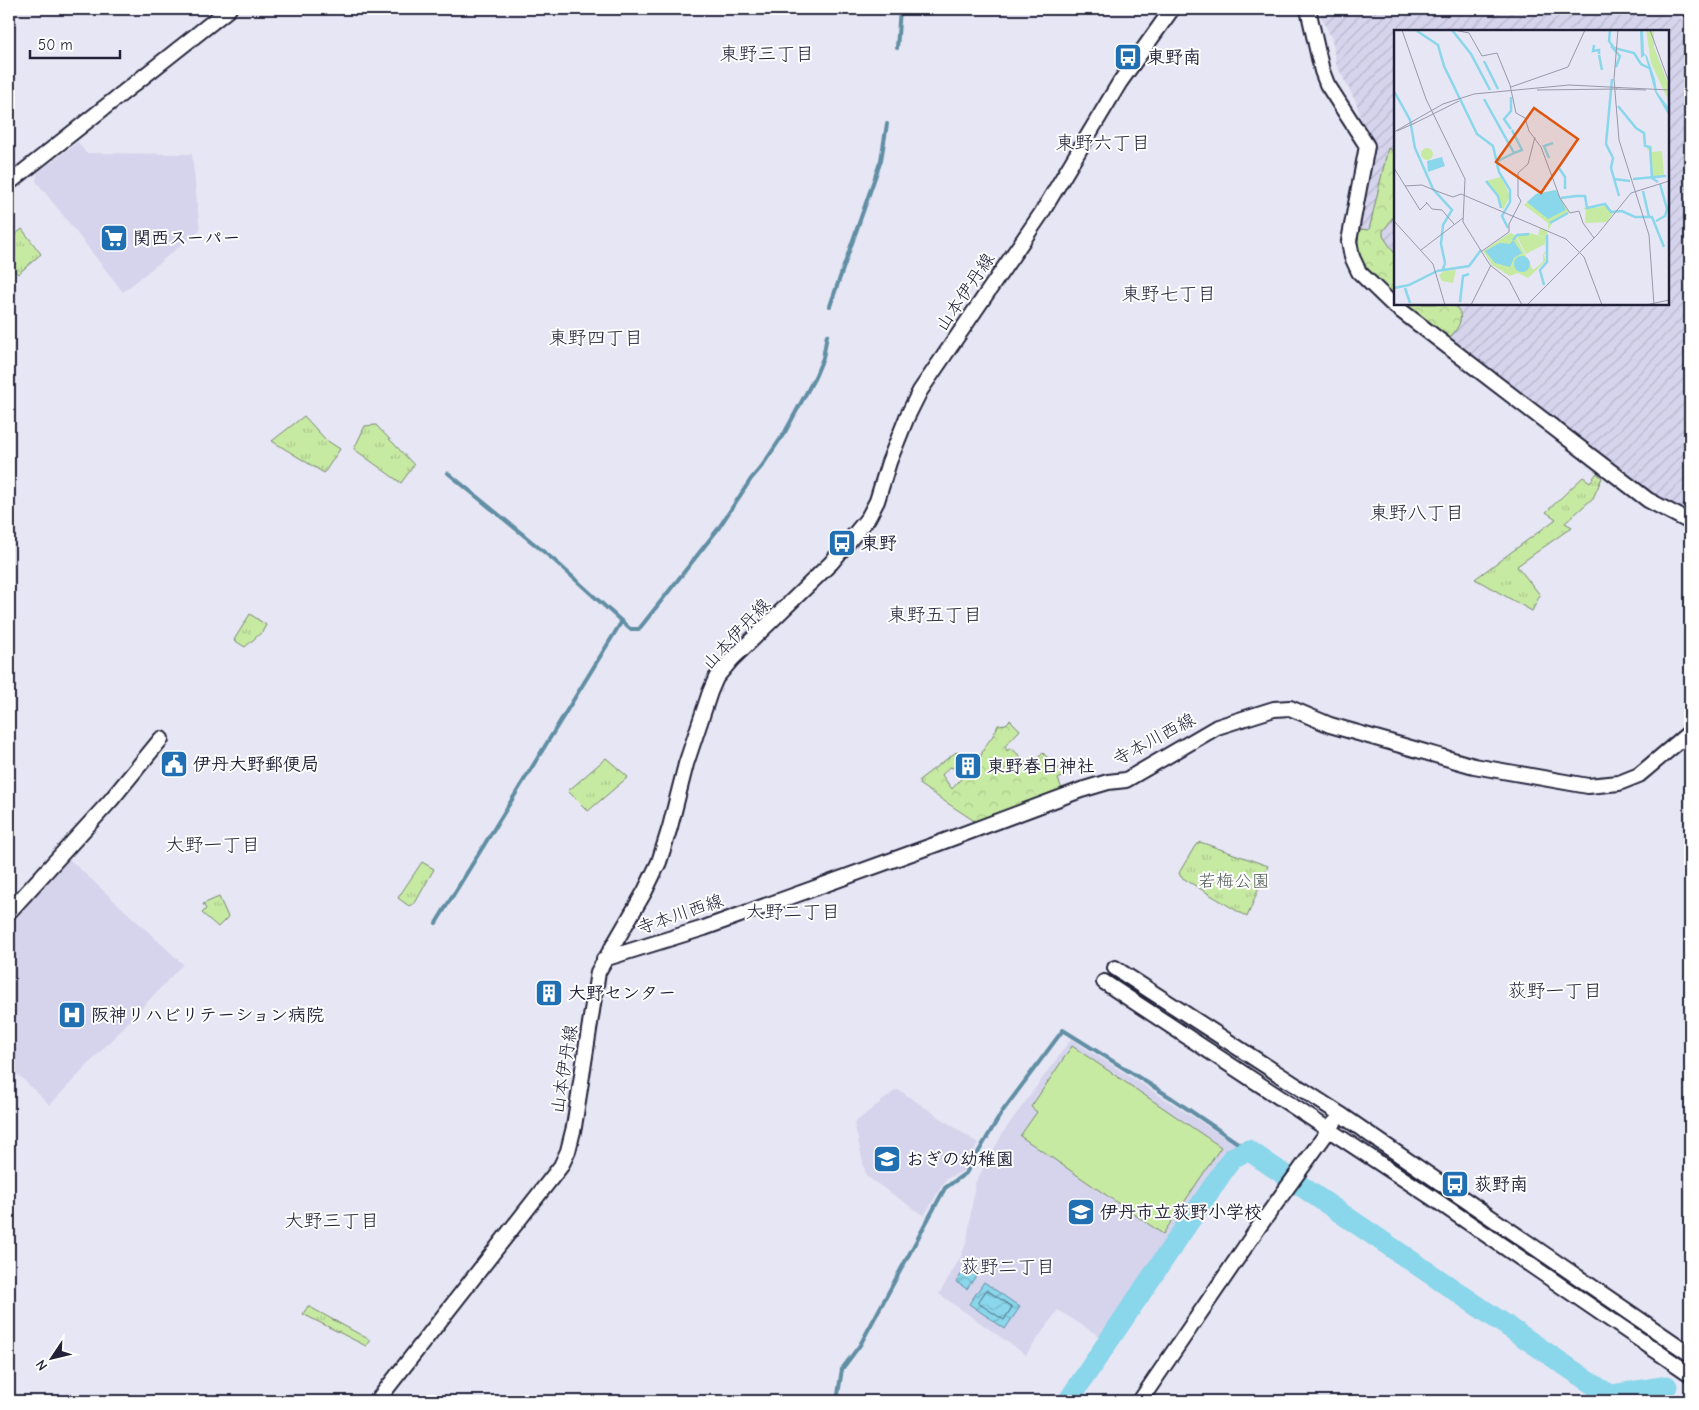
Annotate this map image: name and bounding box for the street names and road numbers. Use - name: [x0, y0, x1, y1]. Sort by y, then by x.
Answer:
- street label: 山本伊丹線: [932, 249, 999, 335]
- street label: 山本伊丹線: [698, 594, 775, 674]
- street label: 寺本川西線: [1110, 709, 1199, 770]
- street label: 寺本川西線: [634, 890, 726, 939]
- street label: 山本伊丹線: [547, 1023, 582, 1115]

